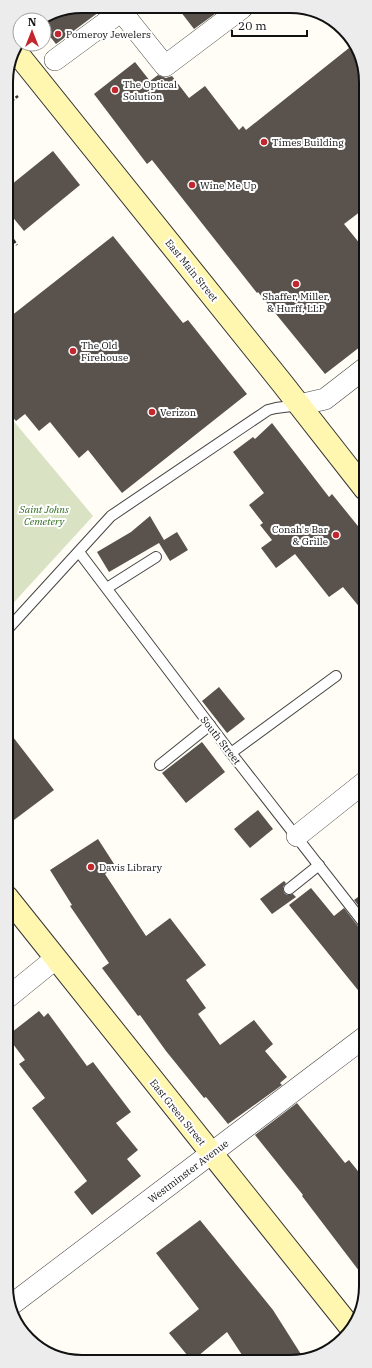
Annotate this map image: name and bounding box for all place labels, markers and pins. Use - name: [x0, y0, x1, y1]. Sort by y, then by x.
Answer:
- place label: Pomeroy Jewelers: [66, 28, 151, 41]
- marker: Pomeroy Jewelers: [53, 29, 63, 39]
- place label: The Optical Solution: [123, 78, 177, 103]
- marker: The Optical Solution: [110, 85, 120, 95]
- place label: Times Building: [272, 136, 344, 149]
- marker: Times Building: [259, 137, 269, 147]
- place label: Wine Me Up: [200, 179, 257, 192]
- marker: Wine Me Up: [187, 180, 197, 190]
- marker: Shaffer, Miller, & Hurff, LLP: [291, 279, 301, 289]
- place label: Shaffer, Miller, & Hurff, LLP: [262, 290, 330, 315]
- place label: The Old Firehouse: [81, 339, 128, 364]
- marker: The Old Firehouse: [68, 346, 78, 356]
- place label: Verizon: [160, 406, 197, 419]
- marker: Verizon: [147, 407, 157, 417]
- place label: Conah's Bar & Grille: [272, 523, 329, 548]
- marker: Conah's Bar & Grille: [331, 530, 341, 540]
- place label: Davis Library: [99, 861, 163, 874]
- marker: Davis Library: [86, 862, 96, 872]

